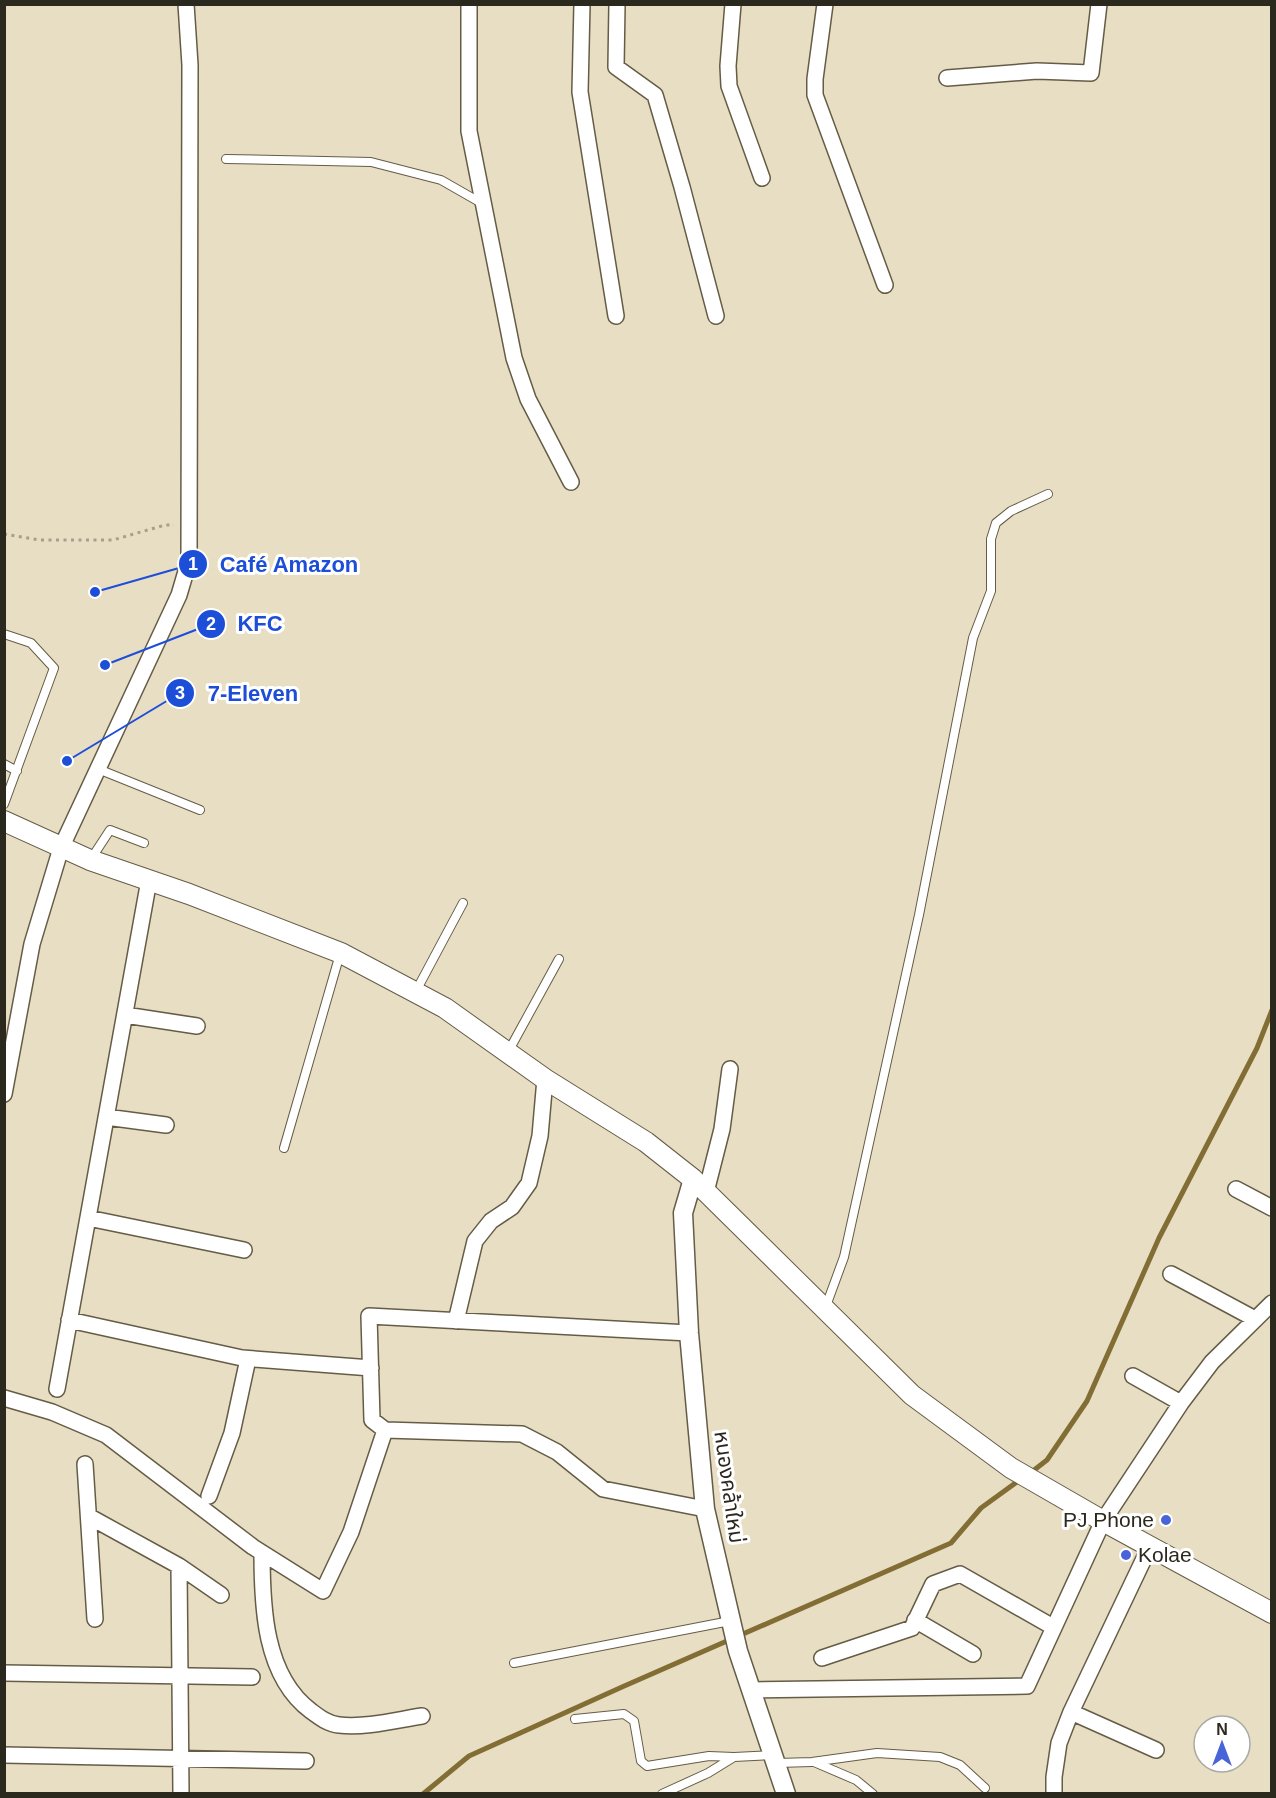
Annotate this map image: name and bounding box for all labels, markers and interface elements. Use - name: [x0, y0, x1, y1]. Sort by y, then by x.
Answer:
- callout: Café Amazon: [178, 544, 371, 584]
- text: Café Amazon: [220, 552, 358, 577]
- text: 1: [188, 554, 198, 574]
- callout: KFC: [196, 604, 295, 644]
- text: KFC: [237, 611, 283, 636]
- text: 2: [206, 614, 216, 634]
- callout: 7-Eleven: [165, 673, 310, 713]
- text: 7-Eleven: [208, 681, 298, 706]
- text: 3: [175, 683, 185, 703]
- street label: หนองคล้าใหม่: [710, 1429, 749, 1545]
- place label: PJ Phone: [1063, 1508, 1154, 1531]
- marker: PJ Phone: [1159, 1513, 1173, 1527]
- place label: Kolae: [1138, 1543, 1192, 1566]
- marker: Kolae: [1119, 1548, 1133, 1562]
- north arrow: [1192, 1714, 1252, 1774]
- text: N: [1216, 1721, 1228, 1738]

